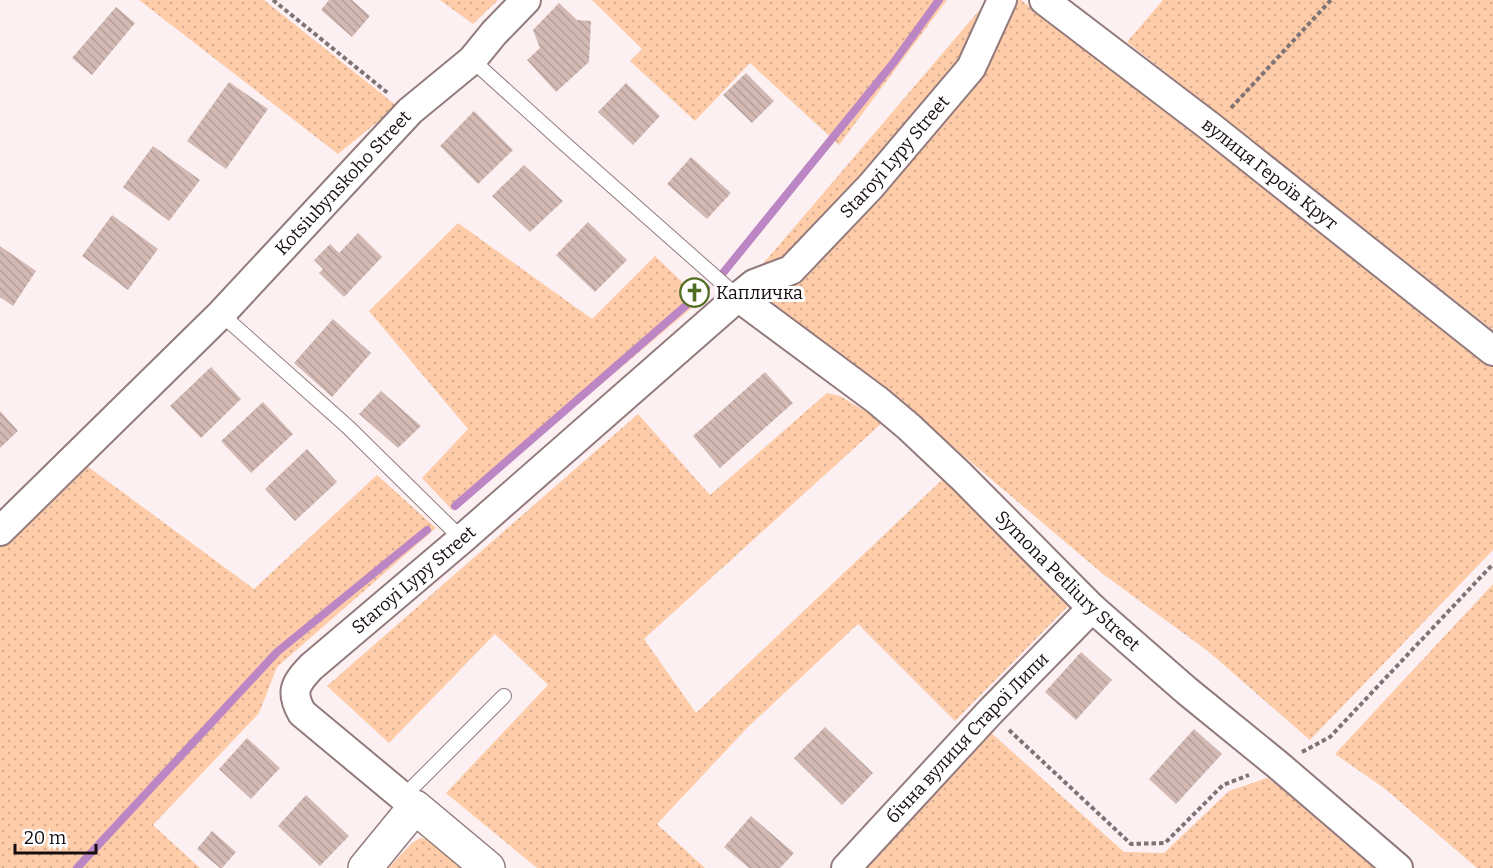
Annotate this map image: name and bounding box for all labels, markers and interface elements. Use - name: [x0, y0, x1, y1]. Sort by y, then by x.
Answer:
- street label: Staroyi Lypy Street: [835, 91, 954, 223]
- street label: Kotsiubynskoho Street: [271, 106, 416, 260]
- street label: вулиця Героїв Крут: [1197, 113, 1342, 235]
- church icon: Капличка: [679, 277, 711, 309]
- place label: Капличка: [716, 282, 803, 304]
- street label: Symona Petliury Street: [991, 506, 1145, 656]
- street label: Staroyi Lypy Street: [347, 521, 481, 639]
- street label: бічна вулиця Старої Липи: [882, 648, 1053, 828]
- scale bar: [15, 817, 96, 855]
- text: 20 m: [24, 827, 66, 849]

